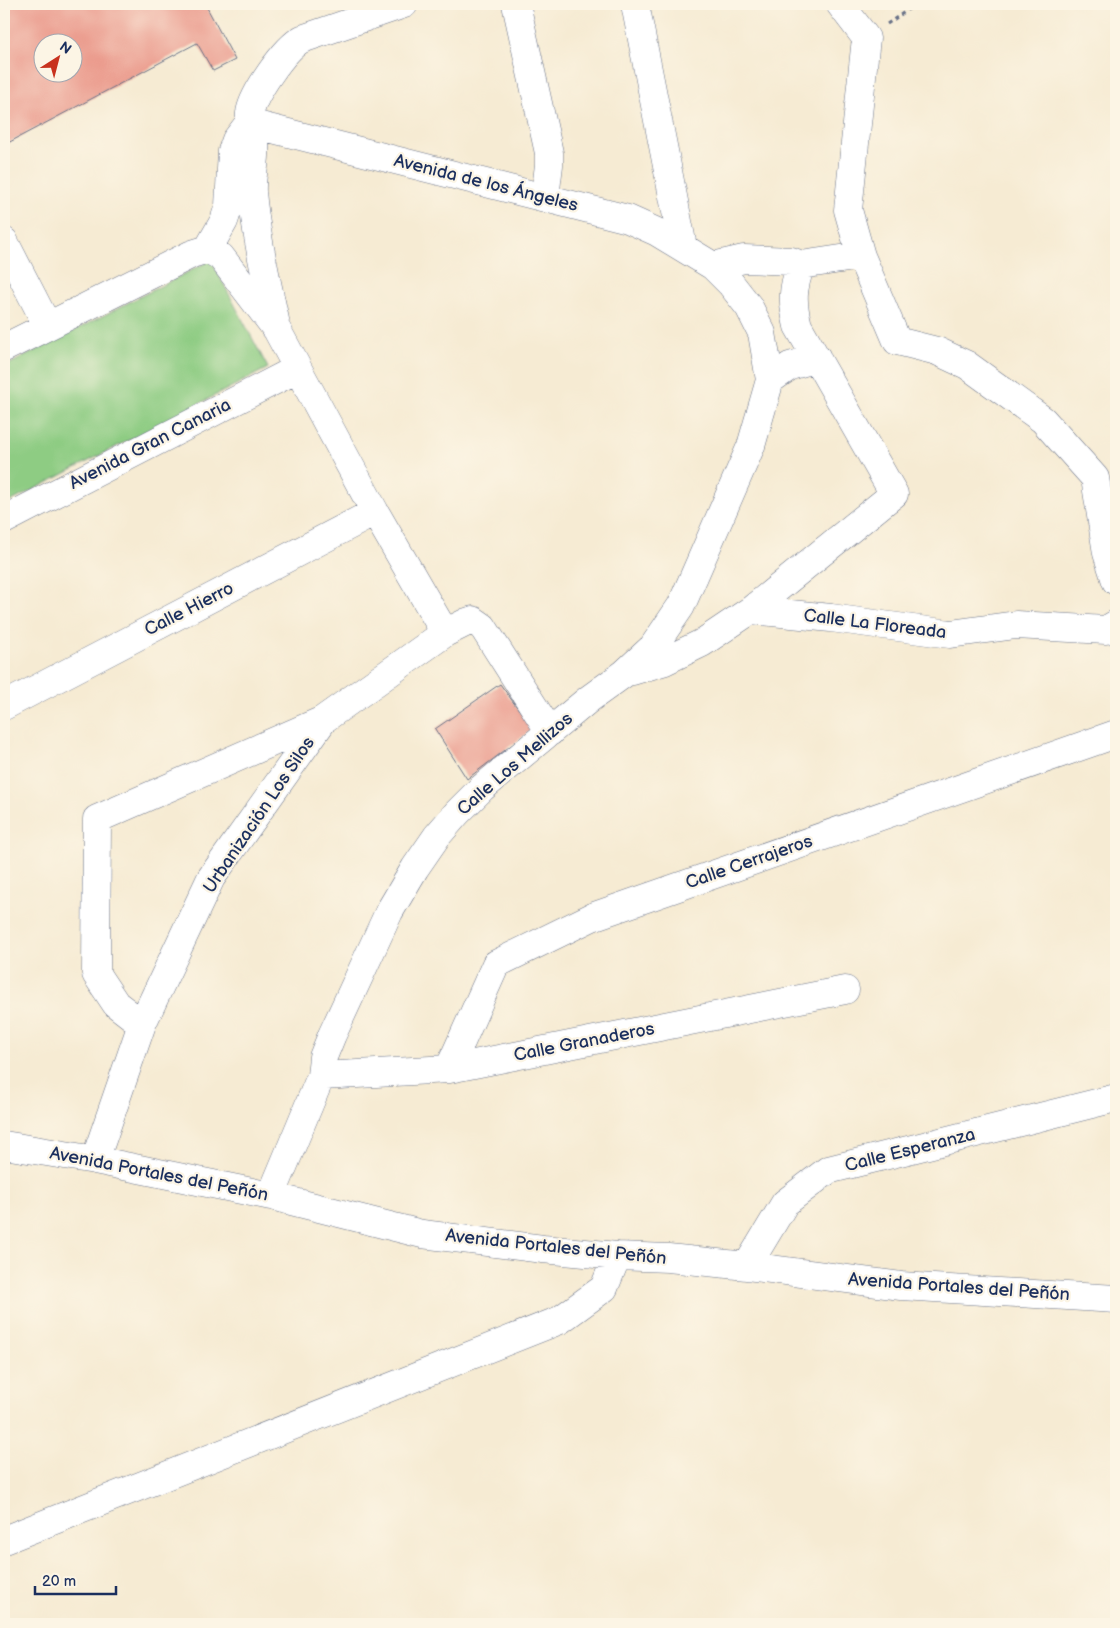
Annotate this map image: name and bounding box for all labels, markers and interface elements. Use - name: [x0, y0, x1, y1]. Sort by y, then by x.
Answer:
- north arrow: [32, 32, 82, 82]
- text: N: [56, 38, 75, 58]
- street label: Avenida de los Ángeles: [392, 148, 581, 216]
- street label: Avenida Gran Canaria: [66, 394, 234, 494]
- street label: Calle Hierro: [141, 578, 237, 640]
- street label: Calle La Floreada: [802, 605, 948, 643]
- street label: Calle Los Mellizos: [453, 708, 577, 820]
- street label: Urbanización Los Silos: [199, 733, 319, 897]
- street label: Calle Cerrajeros: [683, 830, 815, 894]
- street label: Calle Granaderos: [512, 1018, 656, 1066]
- street label: Calle Esperanza: [843, 1124, 977, 1176]
- street label: Avenida Portales del Peñón: [48, 1143, 270, 1205]
- street label: Avenida Portales del Peñón: [444, 1225, 668, 1269]
- street label: Avenida Portales del Peñón: [847, 1269, 1071, 1305]
- scale bar: [35, 1563, 116, 1595]
- text: 20 m: [42, 1572, 76, 1591]

